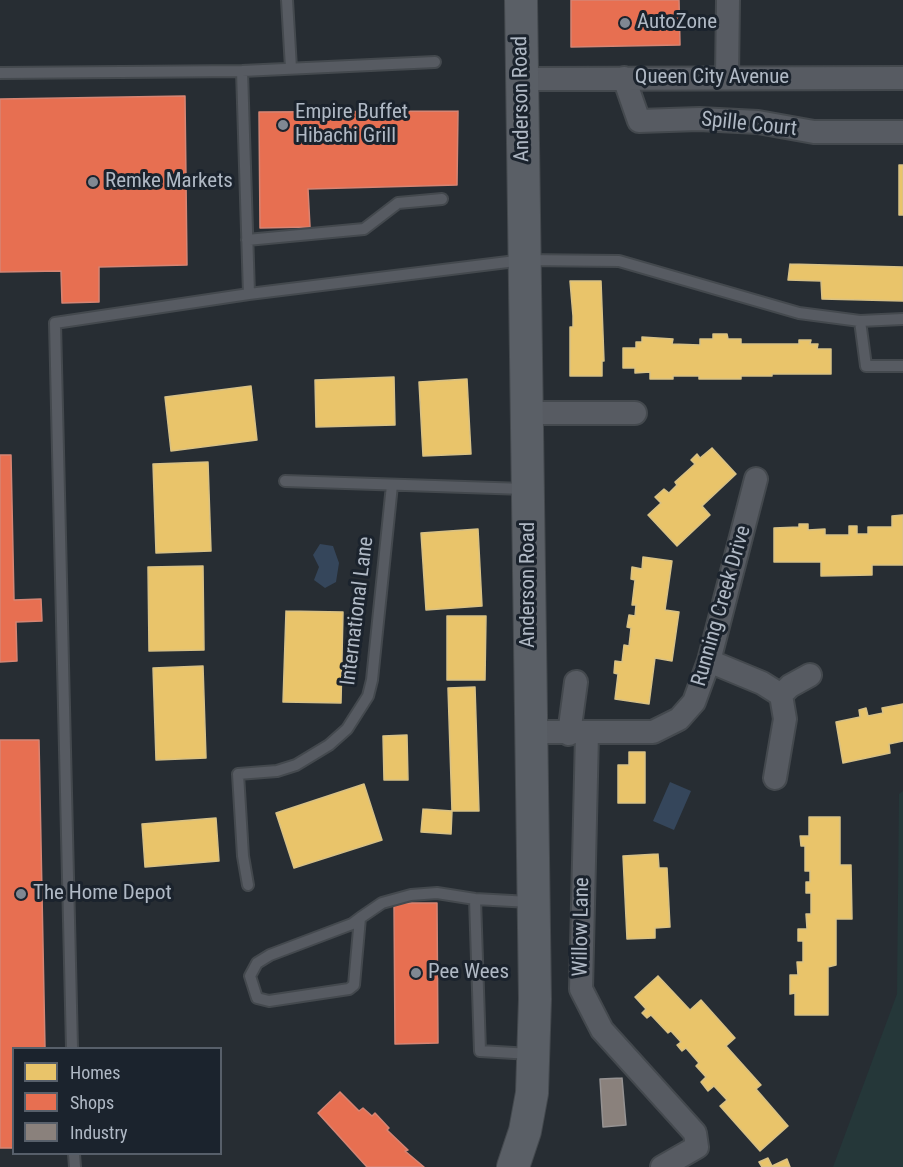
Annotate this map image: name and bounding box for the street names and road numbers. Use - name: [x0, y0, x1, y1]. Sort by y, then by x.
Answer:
- street label: Anderson Road: [508, 36, 536, 162]
- street label: Queen City Avenue: [635, 65, 789, 91]
- street label: Spille Court: [700, 107, 798, 143]
- street label: Anderson Road: [516, 522, 542, 648]
- street label: Running Creek Drive: [687, 523, 757, 689]
- street label: International Lane: [336, 535, 380, 687]
- street label: Willow Lane: [569, 877, 595, 977]

